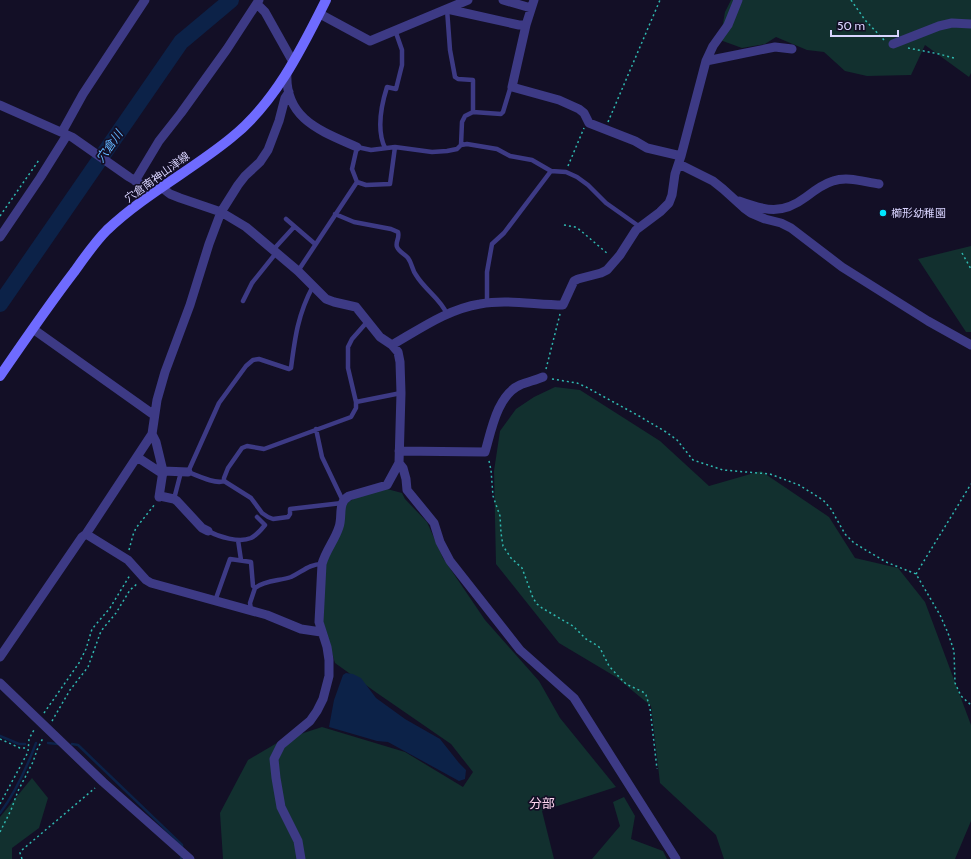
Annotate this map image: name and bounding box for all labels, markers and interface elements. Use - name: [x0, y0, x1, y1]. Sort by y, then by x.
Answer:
- scale bar: [831, 12, 898, 38]
- text: 50 m: [837, 18, 865, 33]
- water label: 穴倉川: [93, 125, 127, 165]
- street label: 穴倉南神山津線: [122, 149, 192, 205]
- place label: 櫛形幼稚園: [891, 206, 946, 220]
- marker: 櫛形幼稚園: [878, 208, 888, 218]
- district label: 分部: [529, 795, 555, 811]

